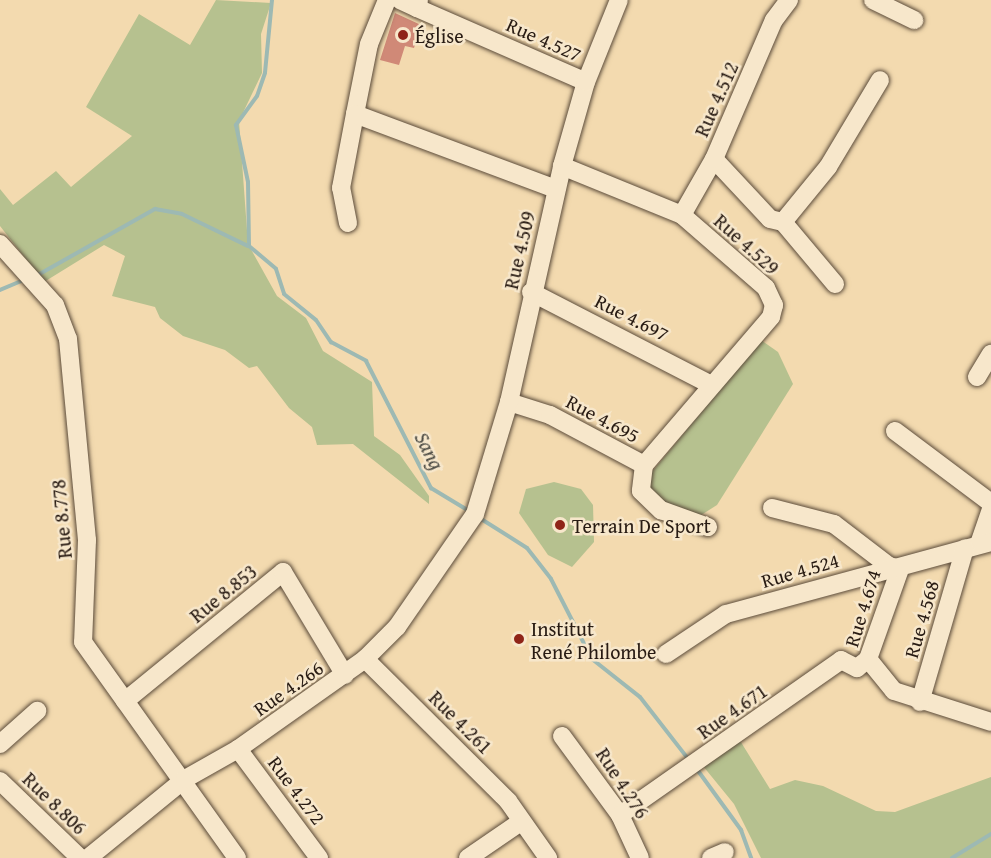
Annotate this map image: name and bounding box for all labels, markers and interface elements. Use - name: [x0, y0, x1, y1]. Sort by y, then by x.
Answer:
- street label: Rue 4.527: [503, 12, 585, 66]
- place label: Église: [415, 23, 464, 47]
- marker: Église: [396, 28, 410, 42]
- street label: Rue 4.512: [689, 58, 743, 140]
- street label: Rue 4.529: [709, 208, 785, 280]
- street label: Rue 4.509: [498, 209, 540, 291]
- street label: Rue 4.697: [591, 288, 673, 346]
- street label: Rue 4.695: [562, 389, 644, 447]
- water label: Sang: [409, 428, 449, 474]
- street label: Rue 8.778: [46, 478, 76, 560]
- place label: Terrain De Sport: [572, 513, 711, 537]
- marker: Terrain De Sport: [553, 518, 567, 532]
- street label: Rue 4.524: [758, 548, 842, 592]
- street label: Rue 8.853: [185, 559, 261, 627]
- street label: Rue 4.674: [839, 566, 885, 650]
- street label: Rue 4.568: [899, 577, 943, 661]
- place label: Institut René Philombe: [531, 616, 656, 663]
- marker: Institut René Philombe: [512, 632, 526, 646]
- street label: Rue 4.266: [249, 655, 327, 721]
- street label: Rue 4.671: [693, 678, 771, 744]
- street label: Rue 4.261: [424, 685, 498, 759]
- street label: Rue 4.276: [591, 743, 655, 823]
- street label: Rue 4.272: [263, 751, 331, 829]
- street label: Rue 8.806: [18, 767, 92, 839]

